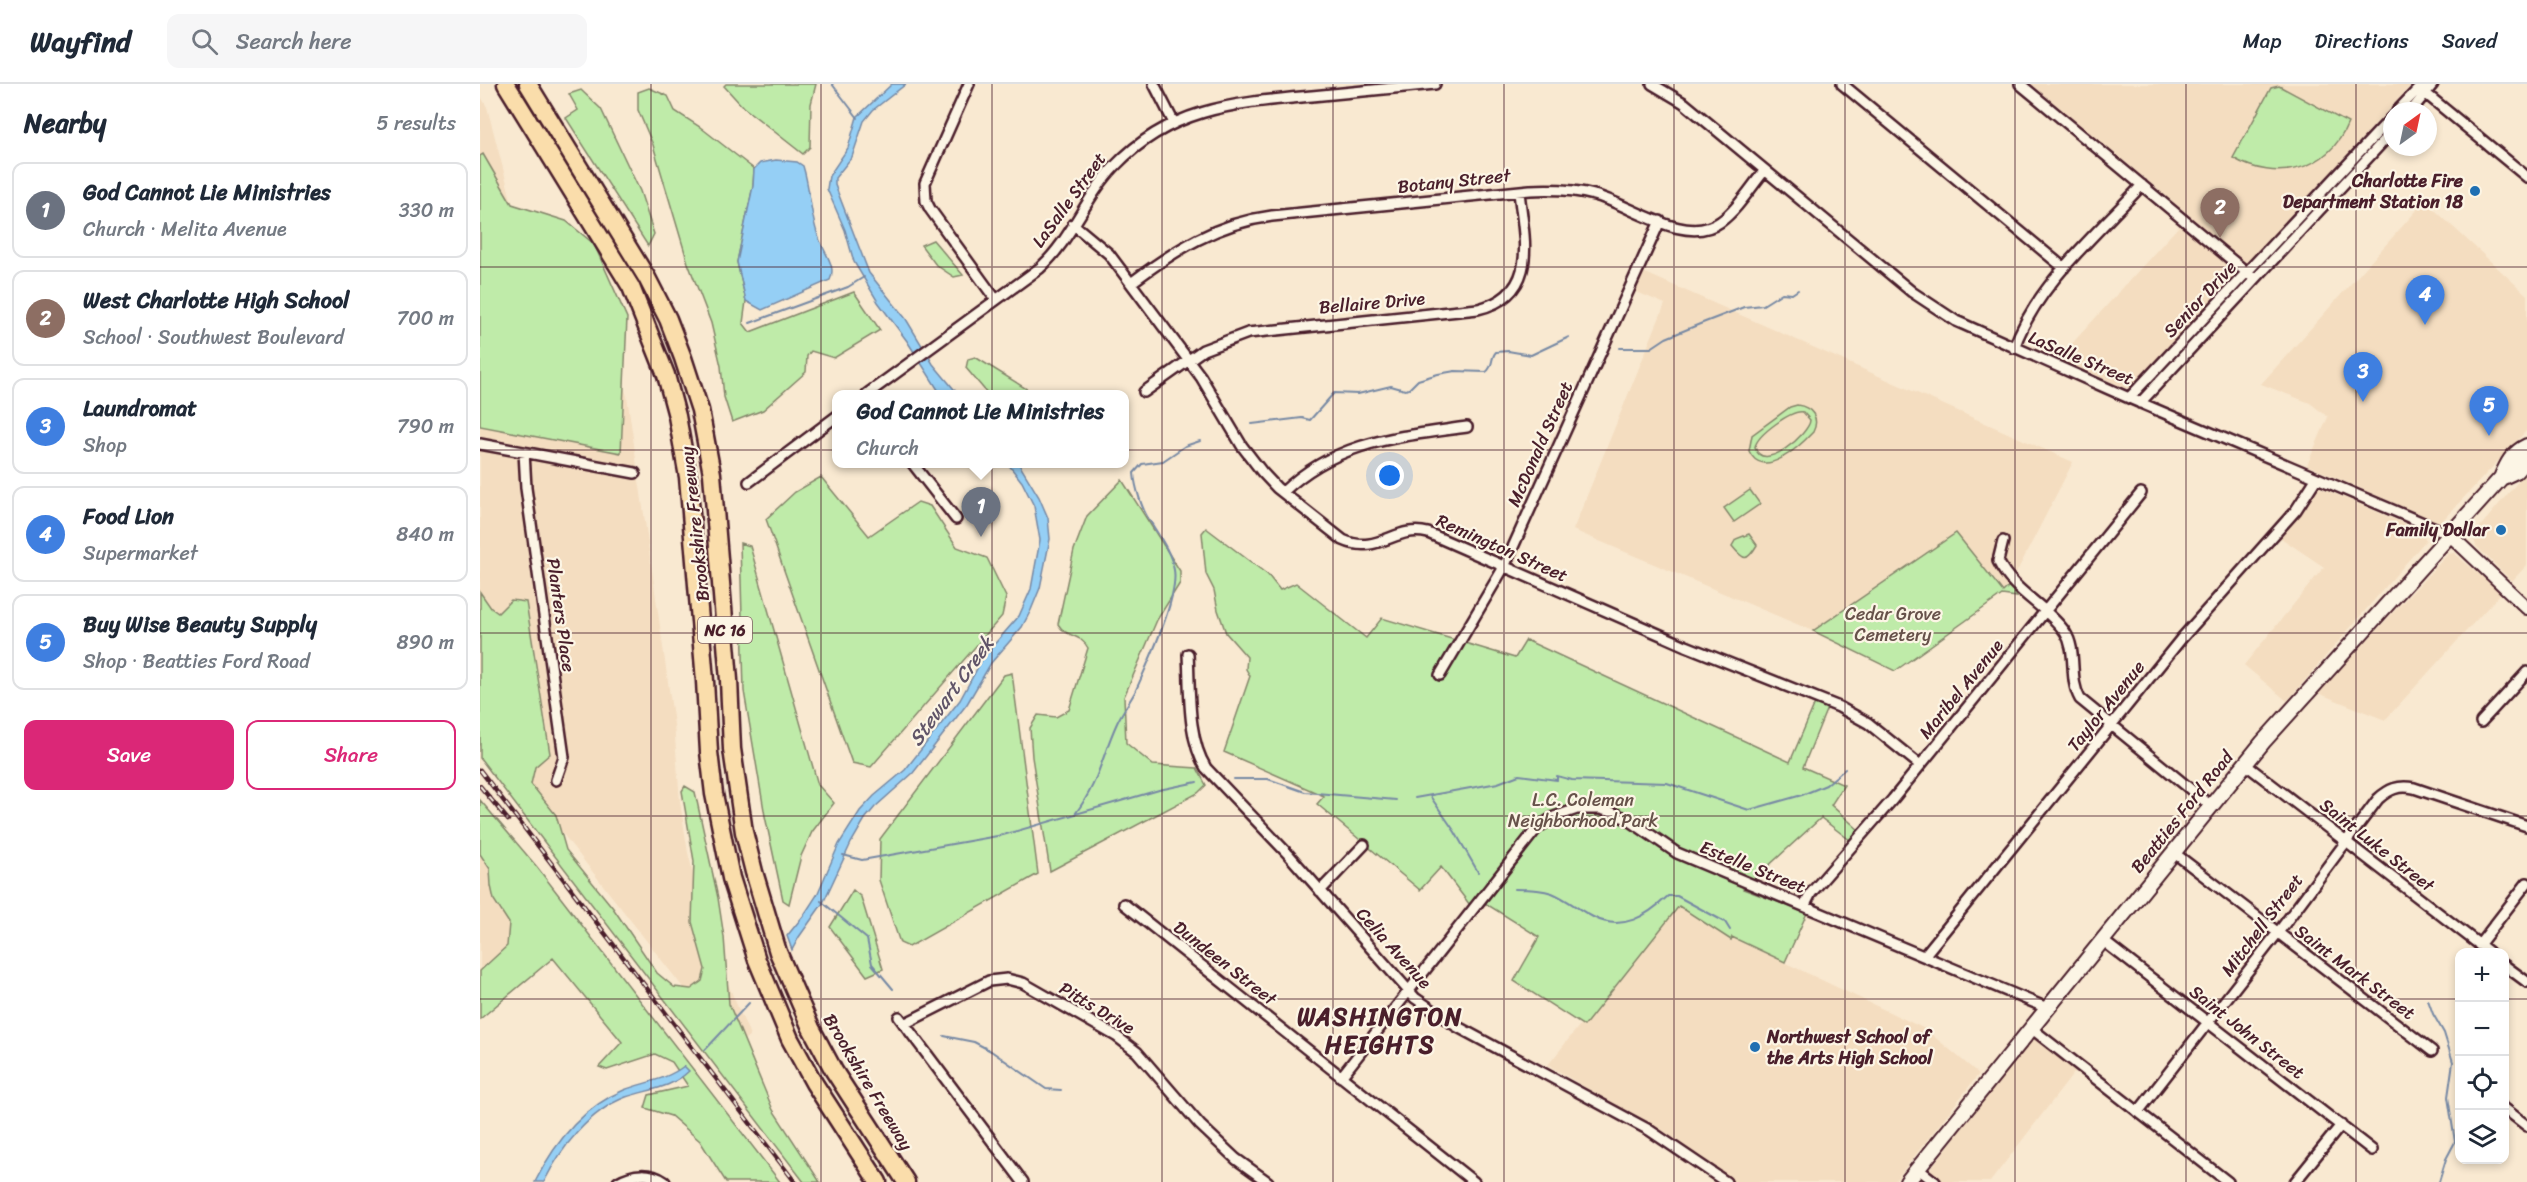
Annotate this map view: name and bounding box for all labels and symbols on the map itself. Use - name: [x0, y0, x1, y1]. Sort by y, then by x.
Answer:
- north arrow: [2383, 102, 2437, 156]
- street label: LaSalle Street: [1023, 145, 1115, 255]
- street label: Botany Street: [1396, 159, 1513, 203]
- place label: Charlotte Fire Department Station 18: [2283, 165, 2464, 218]
- marker: Charlotte Fire Department Station 18: [2468, 184, 2482, 198]
- pin: 2: [2200, 188, 2240, 238]
- street label: Senior Drive: [2155, 253, 2245, 345]
- pin: 4: [2406, 276, 2444, 325]
- street label: Bellaire Drive: [1318, 282, 1427, 324]
- street label: LaSalle Street: [2023, 321, 2139, 395]
- pin: 3: [2344, 352, 2382, 402]
- street label: McDonald Street: [1498, 376, 1582, 512]
- pin: 5: [2470, 386, 2508, 436]
- street label: Brookshire Freeway: [671, 444, 719, 603]
- your location: [1375, 461, 1404, 490]
- pin: 1: [962, 488, 1000, 537]
- street label: Remington Street: [1431, 505, 1573, 591]
- place label: Family Dollar: [2385, 514, 2491, 546]
- marker: Family Dollar: [2494, 523, 2508, 537]
- street label: Planters Place: [537, 556, 585, 674]
- park label: Cedar Grove Cemetery: [1845, 598, 1941, 651]
- road number: NC 16: [698, 617, 752, 643]
- water label: Stewart Creek: [899, 628, 1004, 754]
- street label: Maribel Avenue: [1910, 631, 2012, 746]
- street label: Taylor Avenue: [2059, 653, 2153, 759]
- street label: Beatties Ford Road: [2122, 742, 2243, 881]
- park label: L.C. Coleman Neighborhood Park: [1508, 784, 1658, 837]
- street label: Saint Luke Street: [2312, 790, 2442, 901]
- street label: Estelle Street: [1695, 831, 1811, 903]
- street label: Mitchell Street: [2212, 866, 2312, 984]
- street label: Celia Avenue: [1348, 899, 1440, 997]
- street label: Dundeen Street: [1166, 912, 1284, 1014]
- street label: Saint Mark Street: [2288, 916, 2423, 1028]
- street label: Pitts Drive: [1053, 973, 1141, 1043]
- street label: Saint John Street: [2182, 976, 2312, 1088]
- district label: WASHINGTON HEIGHTS: [1297, 996, 1463, 1066]
- street label: Brookshire Freeway: [814, 1007, 922, 1157]
- place label: Northwest School of the Arts High School: [1766, 1021, 1933, 1074]
- marker: Northwest School of the Arts High School: [1748, 1040, 1762, 1054]

